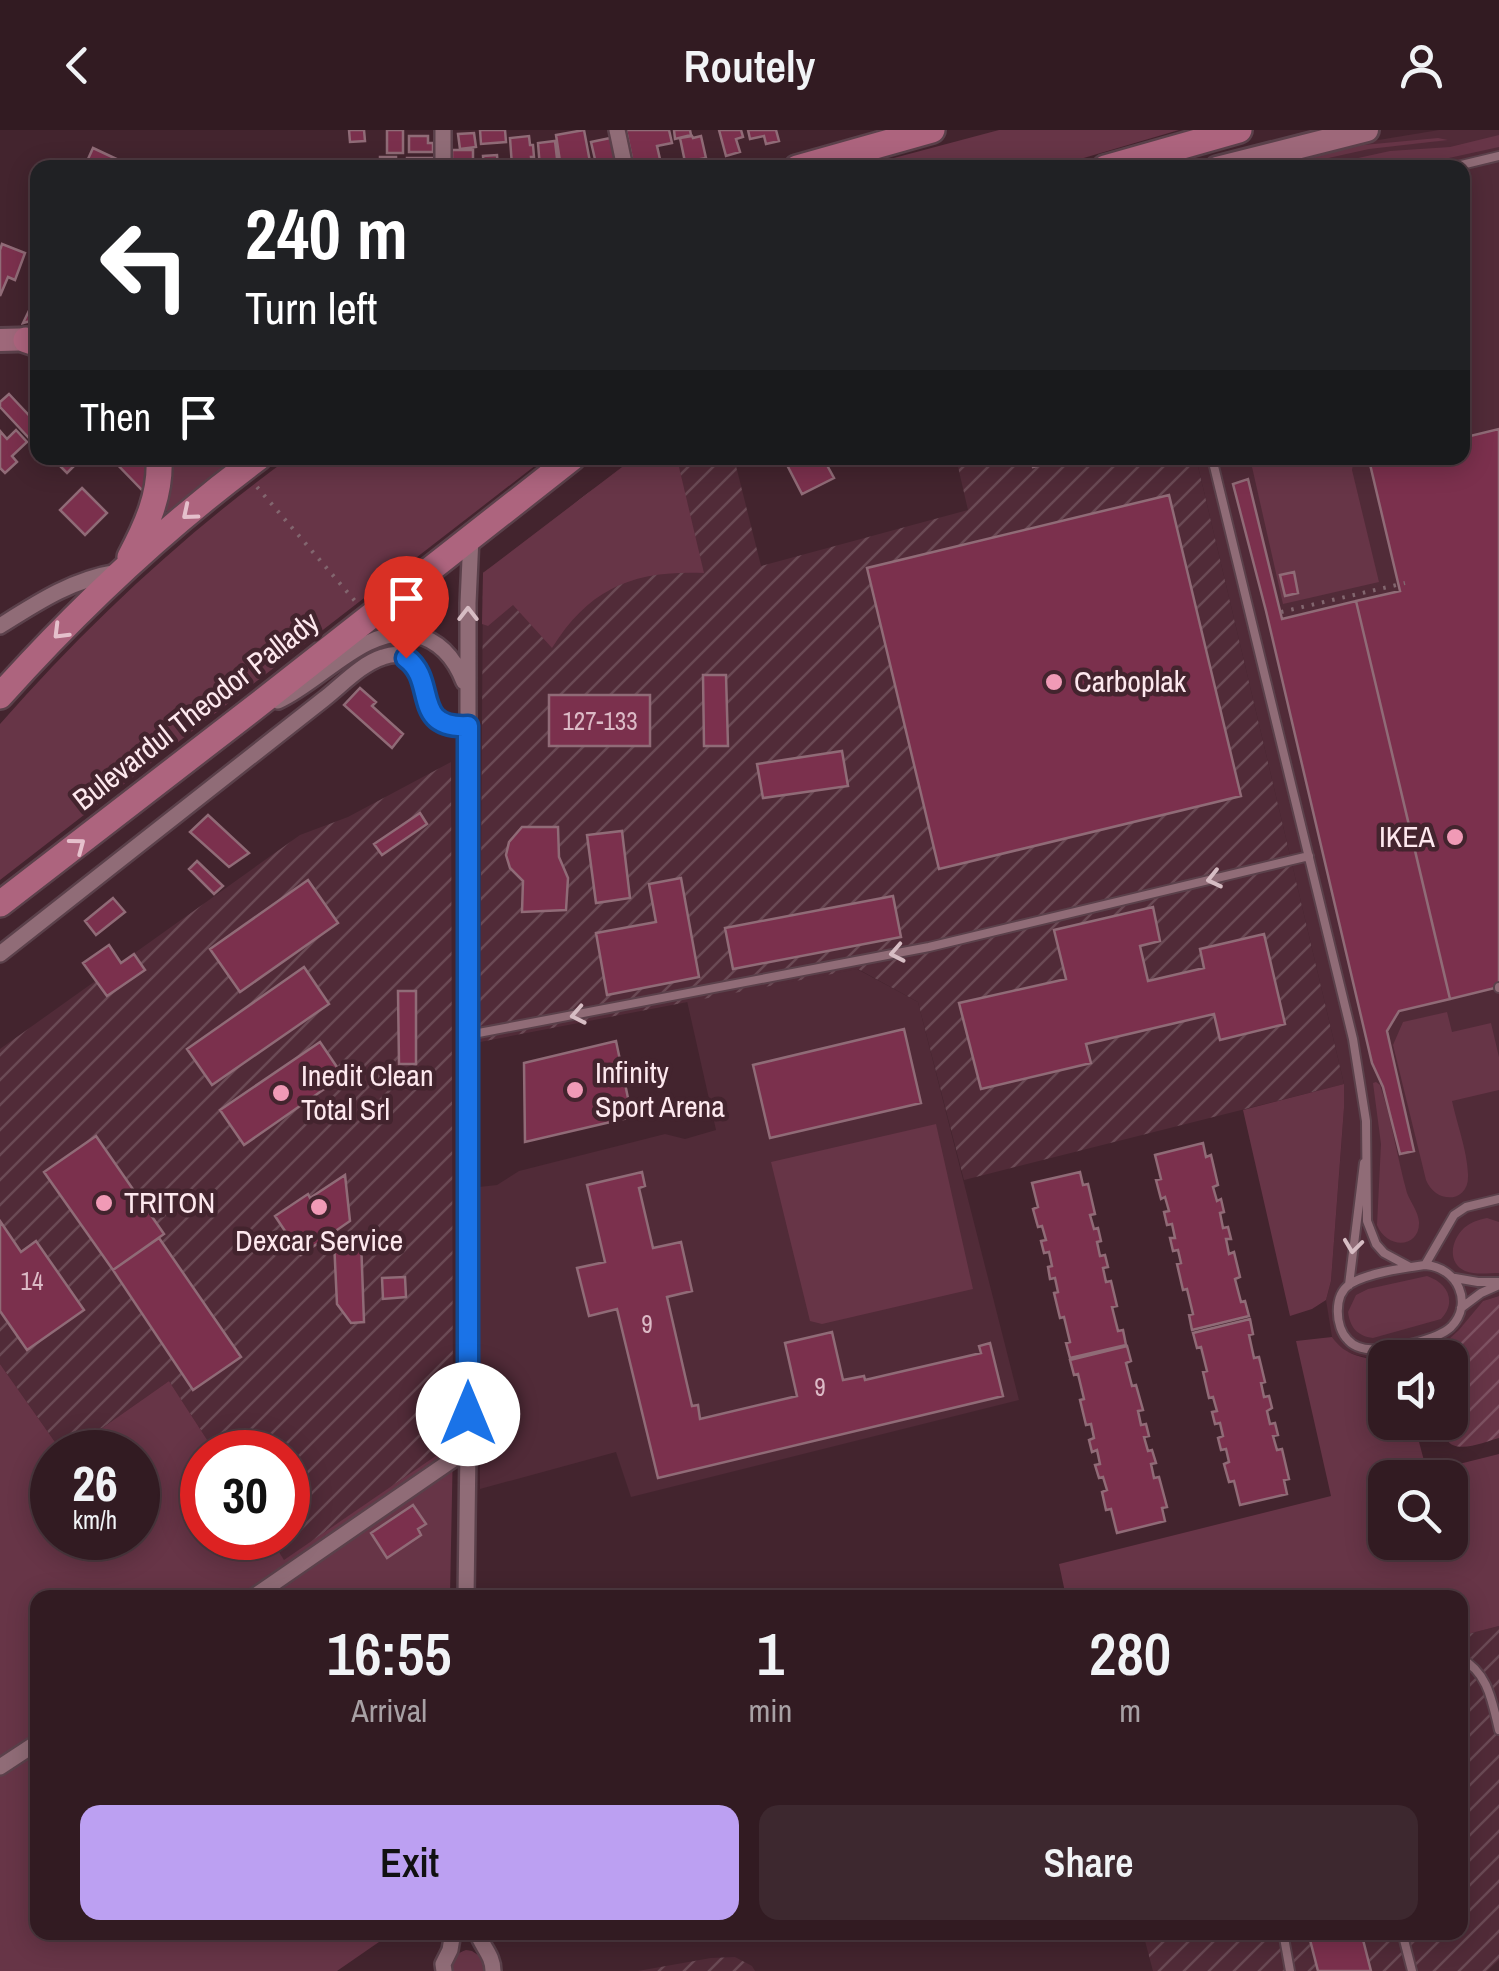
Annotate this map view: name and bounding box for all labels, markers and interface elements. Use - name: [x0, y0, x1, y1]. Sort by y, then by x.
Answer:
- text: Routely: [684, 35, 815, 96]
- icon: back: [50, 38, 105, 93]
- icon: person: [1394, 38, 1449, 93]
- text: 240 m: [245, 187, 408, 281]
- icon: left: [80, 200, 210, 330]
- text: Turn left: [245, 277, 377, 338]
- icon: arrive: [171, 390, 226, 445]
- text: Then: [80, 392, 151, 443]
- one-way arrow: [182, 501, 200, 519]
- pin: [364, 556, 449, 659]
- icon: arrive: [379, 571, 434, 626]
- street label: Bulevardul Theodor Pallady: [64, 601, 327, 819]
- one-way arrow: [457, 605, 479, 620]
- one-way arrow: [53, 621, 71, 639]
- place label: Carboplak: [1074, 661, 1187, 701]
- marker: Carboplak: [1043, 671, 1065, 693]
- house number: 127-133: [562, 704, 638, 738]
- place label: IKEA: [1379, 816, 1436, 856]
- marker: IKEA: [1444, 826, 1466, 848]
- one-way arrow: [66, 839, 84, 856]
- one-way arrow: [1206, 867, 1223, 888]
- one-way arrow: [889, 941, 906, 962]
- one-way arrow: [570, 1004, 586, 1025]
- place label: Infinity Sport Arena: [595, 1052, 725, 1126]
- place label: Inedit Clean Total Srl: [301, 1055, 434, 1129]
- marker: Infinity Sport Arena: [564, 1079, 586, 1101]
- marker: Inedit Clean Total Srl: [270, 1082, 292, 1104]
- place label: TRITON: [124, 1182, 215, 1222]
- marker: TRITON: [93, 1192, 115, 1214]
- marker: Dexcar Service: [308, 1196, 330, 1218]
- place label: Dexcar Service: [235, 1220, 403, 1260]
- one-way arrow: [1343, 1238, 1364, 1254]
- house number: 14: [21, 1264, 43, 1298]
- house number: 9: [641, 1307, 653, 1341]
- map controls: [1368, 1340, 1468, 1560]
- button: sound: [1368, 1340, 1468, 1440]
- position arrow: [416, 1362, 520, 1466]
- house number: 9: [814, 1370, 826, 1404]
- speed limit sign: 30: [180, 1430, 310, 1560]
- text: 26: [72, 1449, 118, 1517]
- button: search: [1368, 1460, 1468, 1560]
- text: km/h: [73, 1503, 117, 1537]
- text: 16:55: [327, 1613, 452, 1694]
- text: 1: [757, 1613, 784, 1694]
- text: 280: [1089, 1613, 1171, 1694]
- text: Arrival: [351, 1689, 427, 1732]
- text: min: [749, 1689, 792, 1732]
- text: m: [1119, 1689, 1141, 1732]
- button: Exit: [80, 1805, 739, 1920]
- button: Share: [759, 1805, 1418, 1920]

